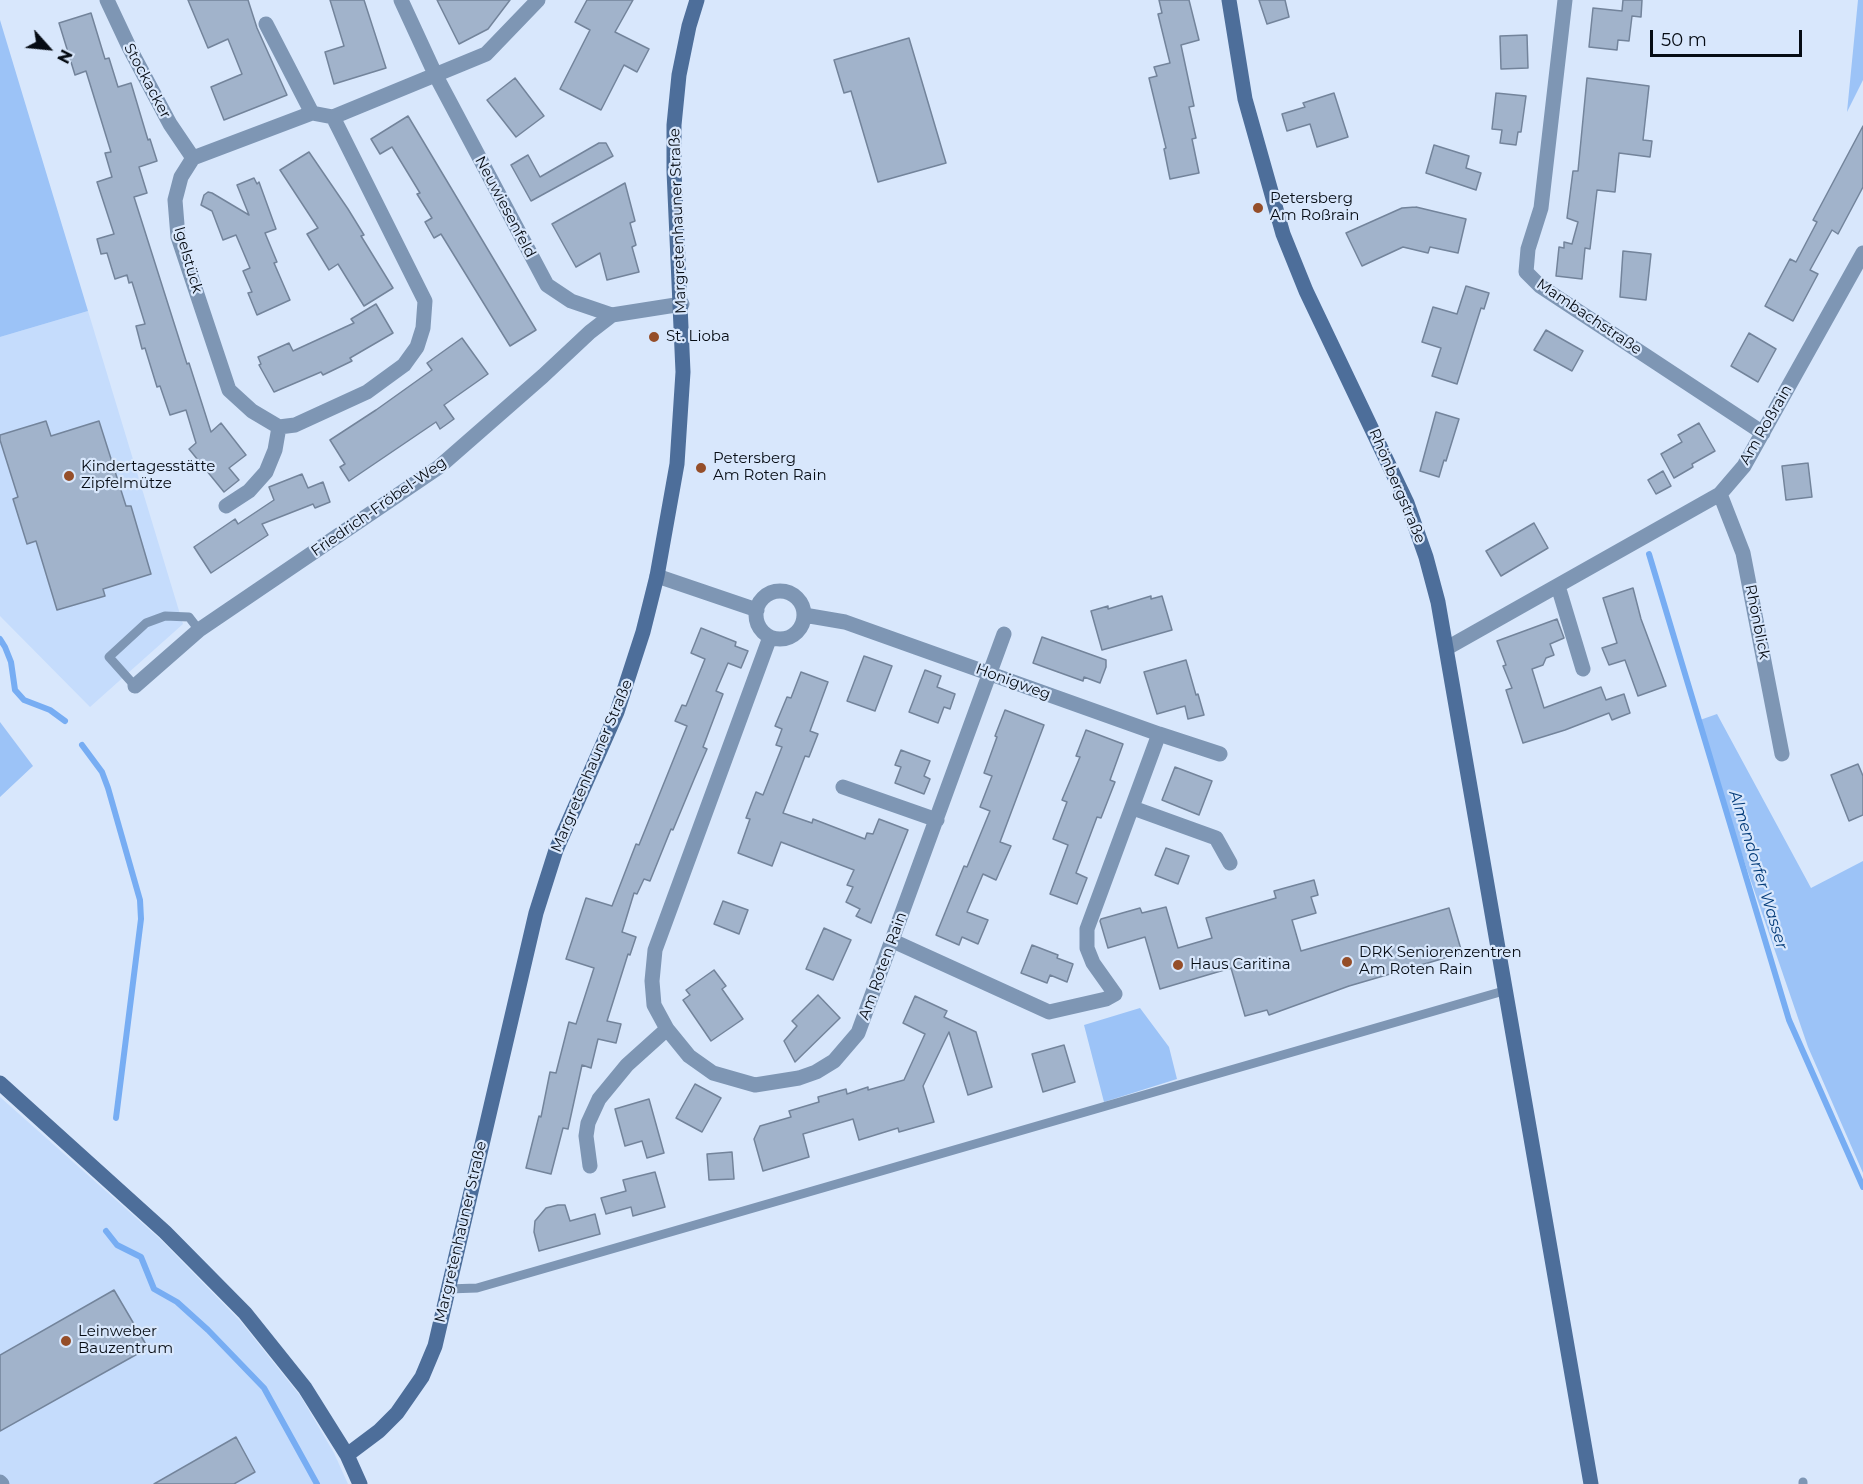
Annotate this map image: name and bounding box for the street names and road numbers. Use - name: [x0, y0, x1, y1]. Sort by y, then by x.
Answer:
- street label: Stockacker: [120, 40, 174, 122]
- street label: Margretenhauner Straße: [666, 128, 690, 314]
- street label: Neuwiesenfeld: [471, 153, 539, 261]
- street label: Igelstück: [170, 225, 206, 295]
- street label: Mambachstraße: [1533, 275, 1645, 359]
- street label: Am Roßrain: [1736, 382, 1796, 468]
- street label: Rhönbergstraße: [1365, 426, 1429, 546]
- street label: Friedrich-Fröbel-Weg: [308, 453, 450, 561]
- street label: Rhönblick: [1741, 583, 1773, 661]
- street label: Honigweg: [973, 660, 1053, 704]
- street label: Margretenhauner Straße: [547, 677, 637, 855]
- street label: Am Roten Rain: [855, 910, 911, 1022]
- street label: Margretenhauner Straße: [431, 1139, 491, 1325]

